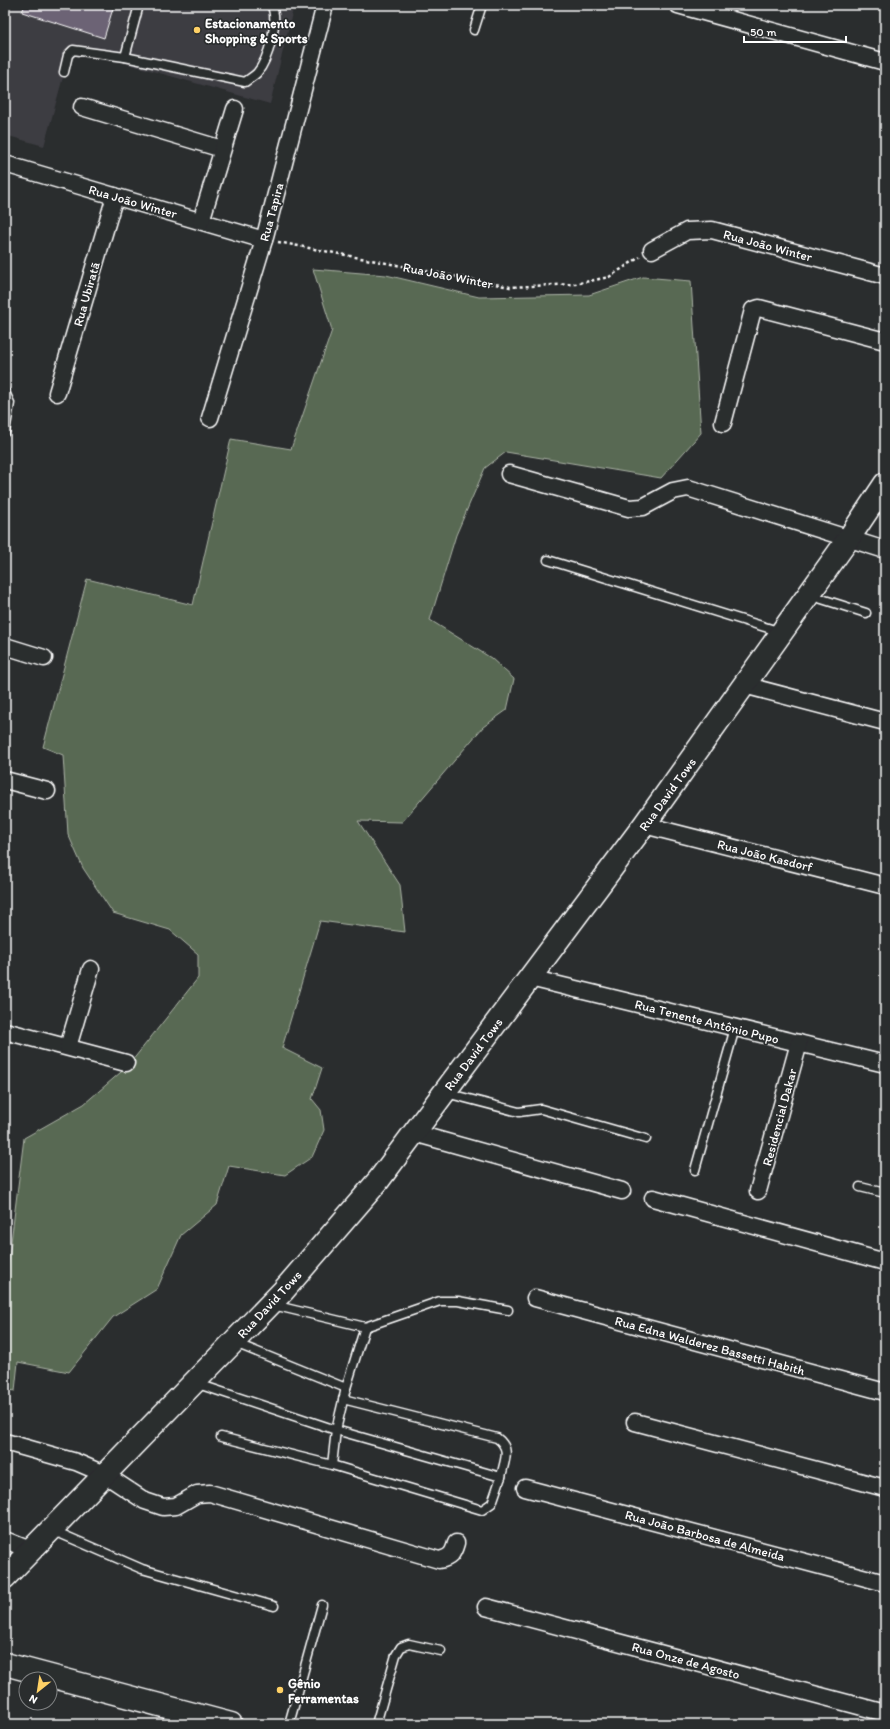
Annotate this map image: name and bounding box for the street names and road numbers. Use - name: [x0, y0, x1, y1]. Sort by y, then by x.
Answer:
- street label: Rua Tapira: [256, 181, 287, 243]
- street label: Rua João Winter: [87, 182, 180, 222]
- street label: Rua João Winter: [722, 226, 815, 265]
- street label: Rua João Winter: [402, 259, 495, 292]
- street label: Rua Ubiratã: [70, 260, 103, 328]
- street label: Rua David Tows: [636, 754, 699, 834]
- street label: Rua João Kasdorf: [716, 836, 814, 875]
- street label: Rua Tenente Antônio Pupo: [633, 996, 781, 1047]
- street label: Rua David Tows: [441, 1015, 506, 1094]
- street label: Residencial Dakar: [759, 1066, 800, 1167]
- street label: Rua David Tows: [234, 1267, 305, 1341]
- street label: Rua Edna Walderez Bassetti Habith: [613, 1313, 807, 1378]
- street label: Rua João Barbosa de Almeida: [623, 1507, 787, 1564]
- street label: Rua Onze de Agosto: [630, 1639, 742, 1682]

